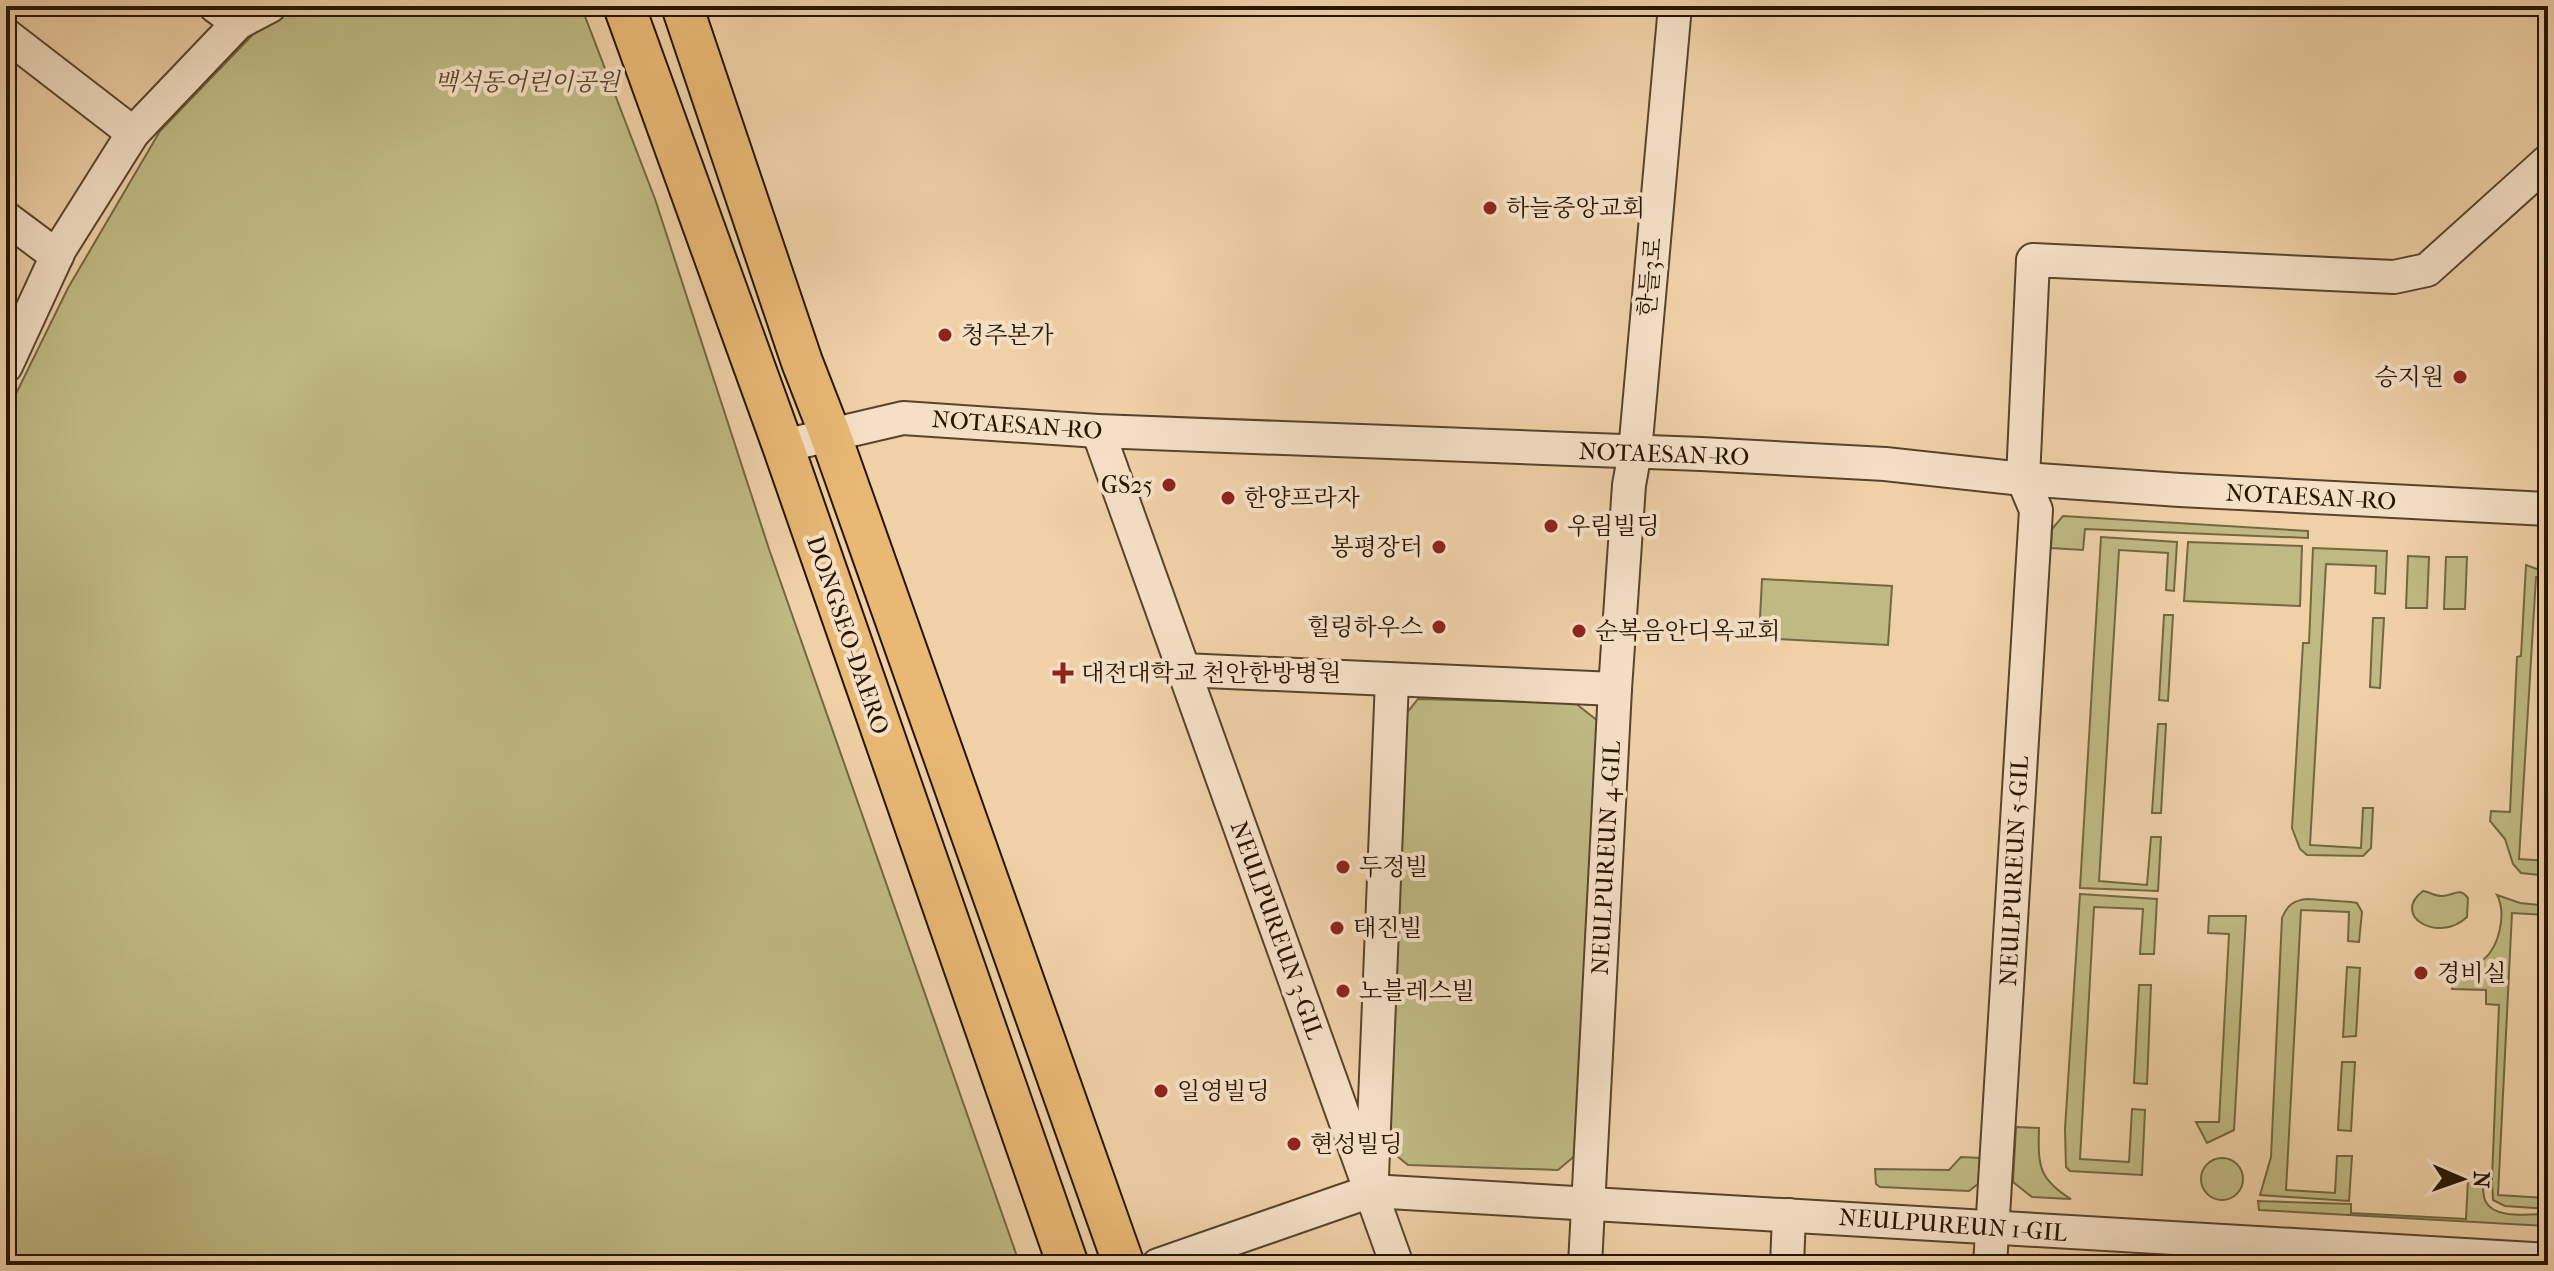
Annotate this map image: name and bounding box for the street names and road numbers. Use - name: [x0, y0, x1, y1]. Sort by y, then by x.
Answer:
- street label: 한들3로: [1633, 236, 1667, 318]
- street label: NOTAESAN-RO: [931, 405, 1103, 445]
- street label: NOTAESAN-RO: [1578, 437, 1750, 471]
- street label: NOTAESAN-RO: [2225, 479, 2397, 515]
- street label: DONGSEO-DAERO: [801, 532, 895, 738]
- street label: NEULPUREUN 4-GIL: [1586, 740, 1626, 976]
- street label: NEULPUREUN 5-GIL: [1994, 755, 2034, 987]
- street label: NEULPUREUN 3-GIL: [1225, 817, 1330, 1043]
- street label: NEULPUREUN 1-GIL: [1838, 1203, 2069, 1247]

